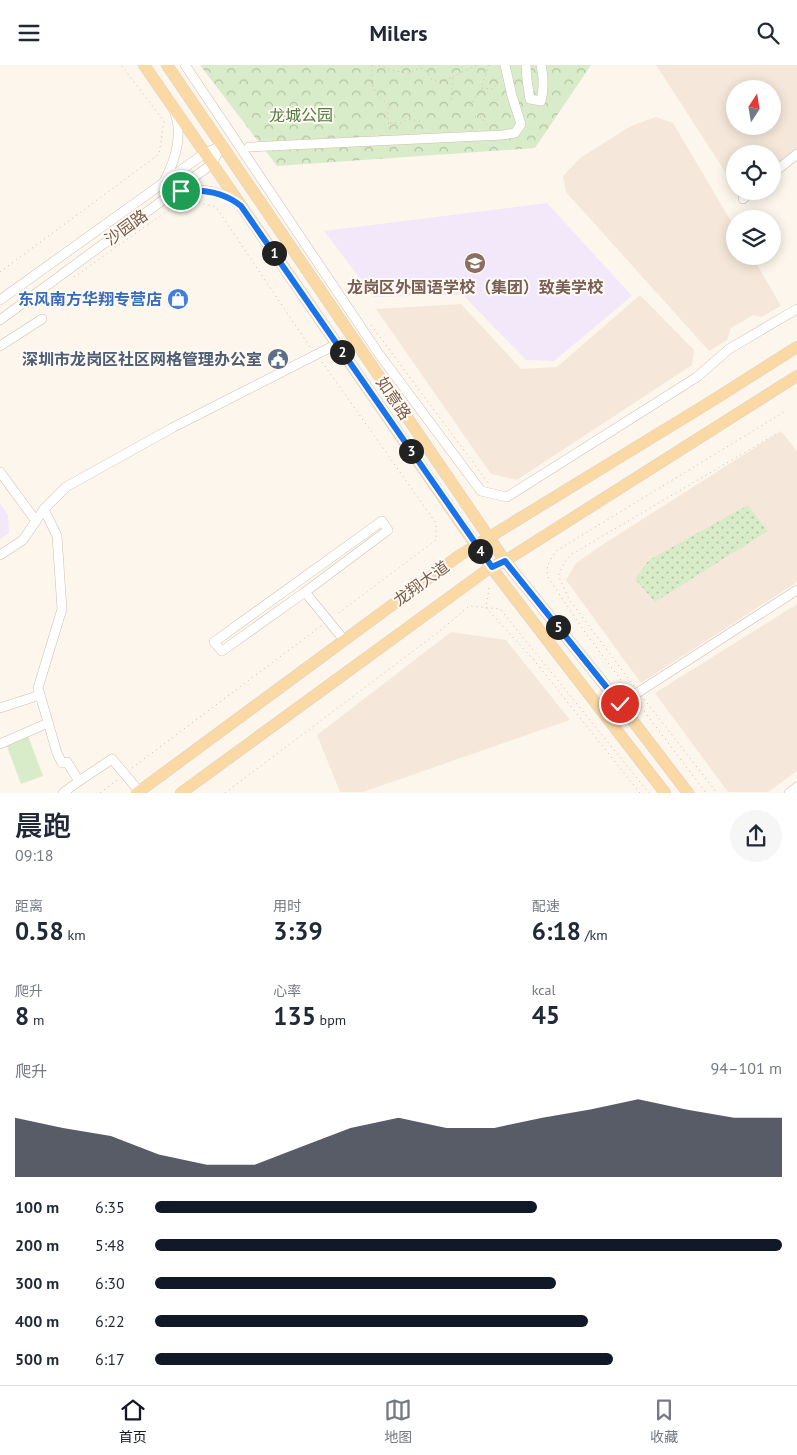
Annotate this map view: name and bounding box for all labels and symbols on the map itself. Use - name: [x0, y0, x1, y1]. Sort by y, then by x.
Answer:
- north arrow: [726, 80, 781, 135]
- park label: 龙城公园: [269, 105, 333, 125]
- pin: [160, 170, 202, 212]
- street label: 沙园路: [101, 205, 151, 249]
- pin: 1: [262, 241, 286, 265]
- school or university icon: 龙岗区外国语学校（集团）致美学校: [463, 251, 487, 275]
- place label: 龙岗区外国语学校（集团）致美学校: [347, 277, 604, 297]
- shop icon: 东风南方华翔专营店: [166, 287, 190, 311]
- place label: 东风南方华翔专营店: [18, 289, 162, 309]
- pin: 2: [330, 339, 354, 365]
- public building icon: 深圳市龙岗区社区网格管理办公室: [266, 347, 290, 371]
- place label: 深圳市龙岗区社区网格管理办公室: [22, 349, 262, 369]
- street label: 如意路: [372, 373, 416, 423]
- pin: 3: [398, 439, 424, 463]
- pin: 4: [468, 539, 492, 563]
- street label: 龙翔大道: [389, 556, 453, 610]
- pin: 5: [546, 615, 570, 639]
- pin: [599, 683, 641, 725]

